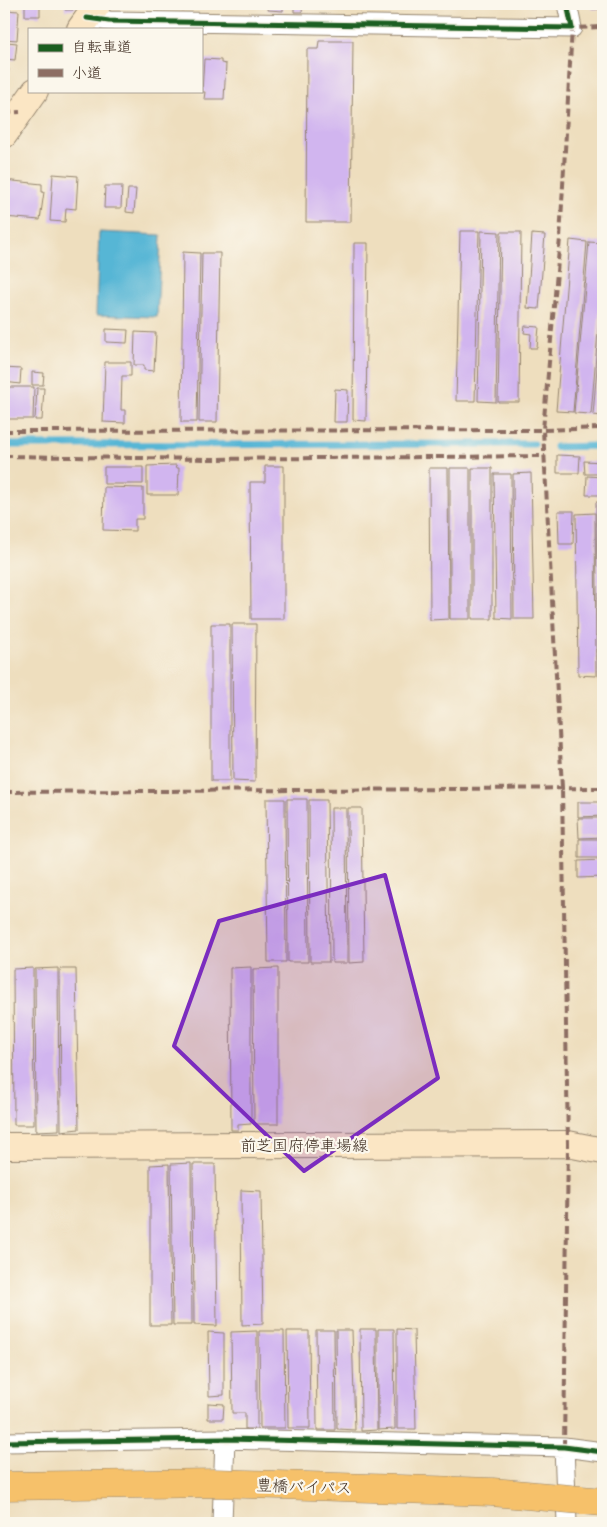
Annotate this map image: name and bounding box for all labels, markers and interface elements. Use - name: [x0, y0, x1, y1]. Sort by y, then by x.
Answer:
- legend: [28, 28, 202, 92]
- text: 自転車道: [72, 36, 132, 57]
- text: 小道: [72, 62, 102, 83]
- street label: 前芝国府停車場線: [240, 1134, 368, 1156]
- street label: 豊橋バイパス: [256, 1473, 352, 1499]

